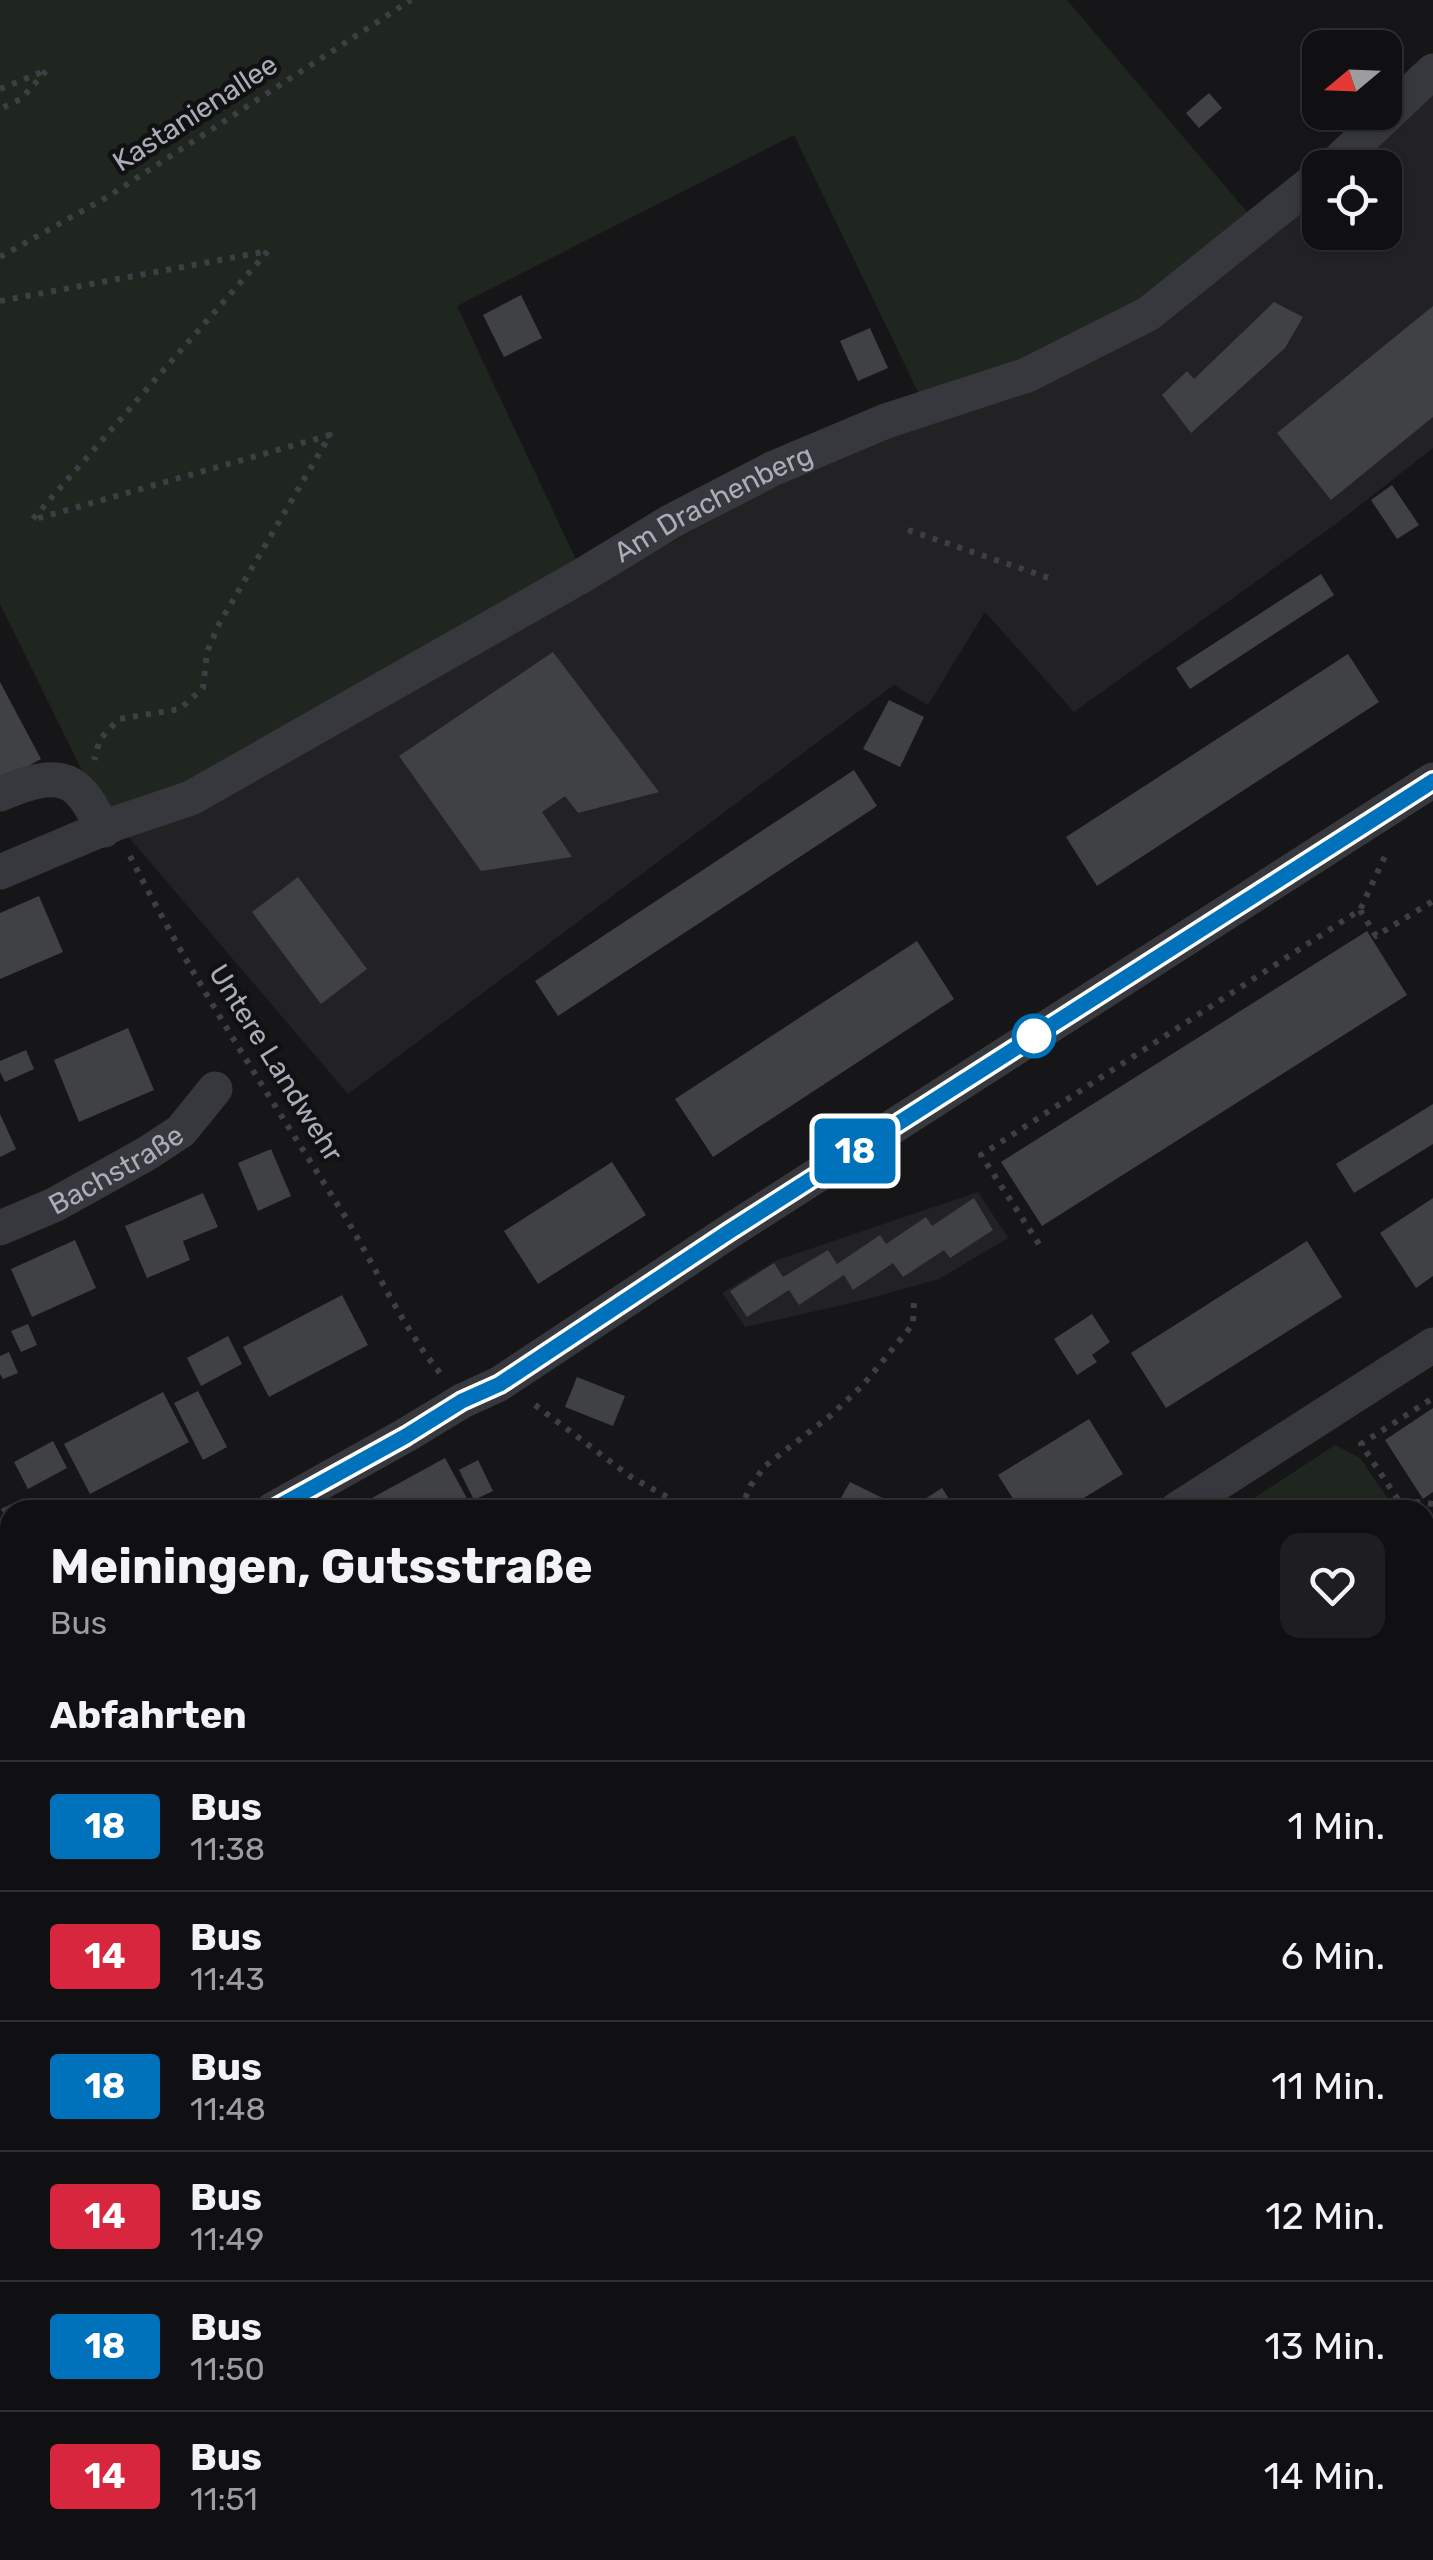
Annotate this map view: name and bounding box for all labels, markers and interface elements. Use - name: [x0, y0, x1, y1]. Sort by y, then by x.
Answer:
- north arrow: [1302, 30, 1402, 130]
- map controls: [1302, 30, 1402, 250]
- street label: Kastanienallee: [107, 48, 283, 178]
- button: locate: [1302, 150, 1402, 250]
- street label: Am Drachenberg: [608, 437, 817, 569]
- street label: Untere Landwehr: [202, 958, 350, 1168]
- unlabelled marker: [1013, 1015, 1055, 1057]
- street label: Bachstraße: [43, 1118, 189, 1221]
- line badge: 18: [810, 1118, 900, 1184]
- text: 18: [834, 1130, 876, 1172]
- button: heart: [1280, 1533, 1385, 1638]
- text: Meiningen, Gutsstraße: [50, 1538, 593, 1595]
- text: Bus: [50, 1604, 107, 1642]
- text: Abfahrten: [50, 1692, 247, 1738]
- text: Bus: [190, 1784, 262, 1830]
- text: 1 Min.: [1287, 1803, 1385, 1849]
- text: 18: [84, 1805, 126, 1847]
- text: 11:38: [190, 1830, 265, 1868]
- text: Bus: [190, 1914, 262, 1960]
- text: 6 Min.: [1281, 1933, 1385, 1979]
- text: 14: [84, 1935, 126, 1977]
- text: 11:43: [190, 1960, 265, 1998]
- text: Bus: [190, 2044, 262, 2090]
- text: 11 Min.: [1271, 2063, 1385, 2109]
- text: 18: [84, 2065, 126, 2107]
- text: 11:48: [190, 2090, 266, 2128]
- text: Bus: [190, 2174, 262, 2220]
- text: 12 Min.: [1265, 2193, 1385, 2239]
- text: 14: [84, 2195, 126, 2237]
- text: 11:49: [190, 2220, 264, 2258]
- text: Bus: [190, 2304, 262, 2350]
- text: 13 Min.: [1265, 2323, 1385, 2369]
- text: 18: [84, 2325, 126, 2367]
- text: 11:50: [190, 2350, 265, 2388]
- text: Bus: [190, 2434, 262, 2480]
- text: 14 Min.: [1264, 2453, 1385, 2499]
- text: 14: [84, 2455, 126, 2497]
- text: 11:51: [190, 2480, 258, 2518]

